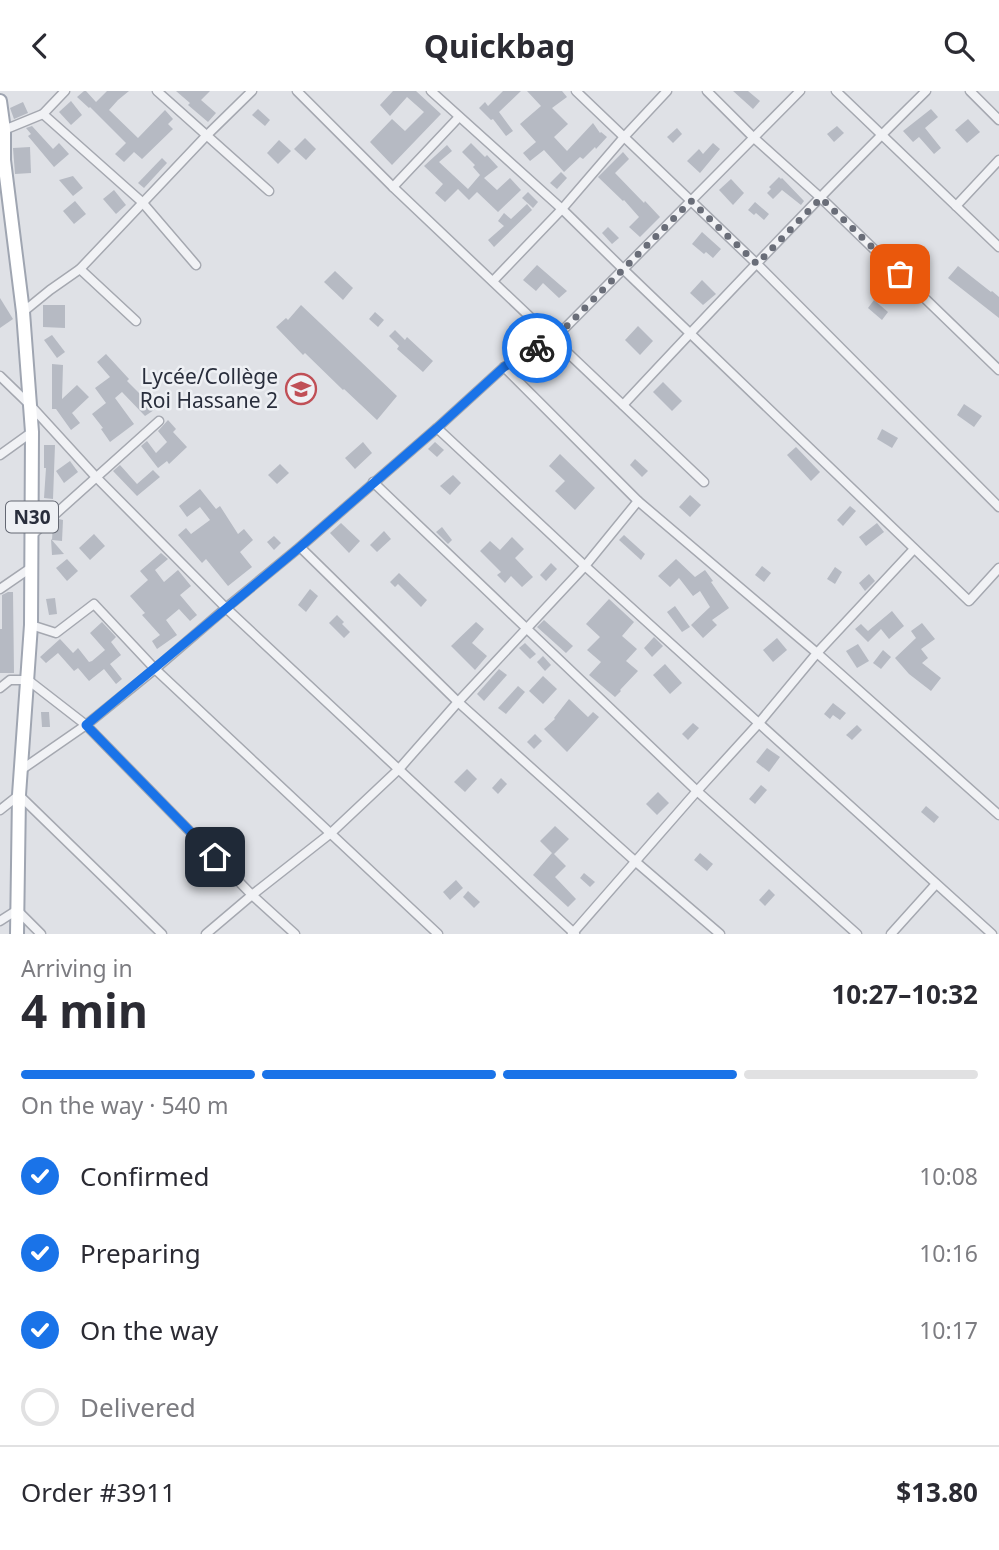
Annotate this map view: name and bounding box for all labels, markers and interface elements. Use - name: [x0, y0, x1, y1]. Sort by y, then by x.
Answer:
- text: Quickbag: [424, 24, 575, 67]
- icon: back: [21, 27, 59, 65]
- icon: search: [940, 27, 978, 65]
- pin: [870, 244, 930, 304]
- icon: bag: [881, 255, 919, 293]
- courier: [502, 313, 572, 383]
- icon: bike: [518, 329, 556, 367]
- place label: Lycée/Collège Roi Hassane 2: [140, 362, 278, 414]
- school or university icon: Lycée/Collège Roi Hassane 2: [284, 372, 318, 406]
- road number: N30: [6, 501, 58, 533]
- pin: [185, 827, 245, 887]
- icon: home: [196, 838, 234, 876]
- text: Arriving in: [21, 952, 133, 984]
- text: 10:27–10:32: [831, 976, 978, 1012]
- text: 4 min: [21, 979, 148, 1041]
- text: On the way · 540 m: [21, 1089, 228, 1121]
- icon: check: [21, 1157, 59, 1195]
- text: Confirmed: [80, 1158, 210, 1194]
- text: 10:08: [919, 1160, 978, 1192]
- icon: check: [21, 1234, 59, 1272]
- text: Preparing: [80, 1235, 201, 1271]
- text: 10:16: [919, 1237, 978, 1269]
- icon: check: [21, 1311, 59, 1349]
- text: On the way: [80, 1312, 218, 1348]
- text: 10:17: [919, 1314, 978, 1346]
- text: Delivered: [80, 1389, 196, 1425]
- text: Order #3911: [21, 1474, 176, 1510]
- text: $13.80: [896, 1474, 978, 1510]

